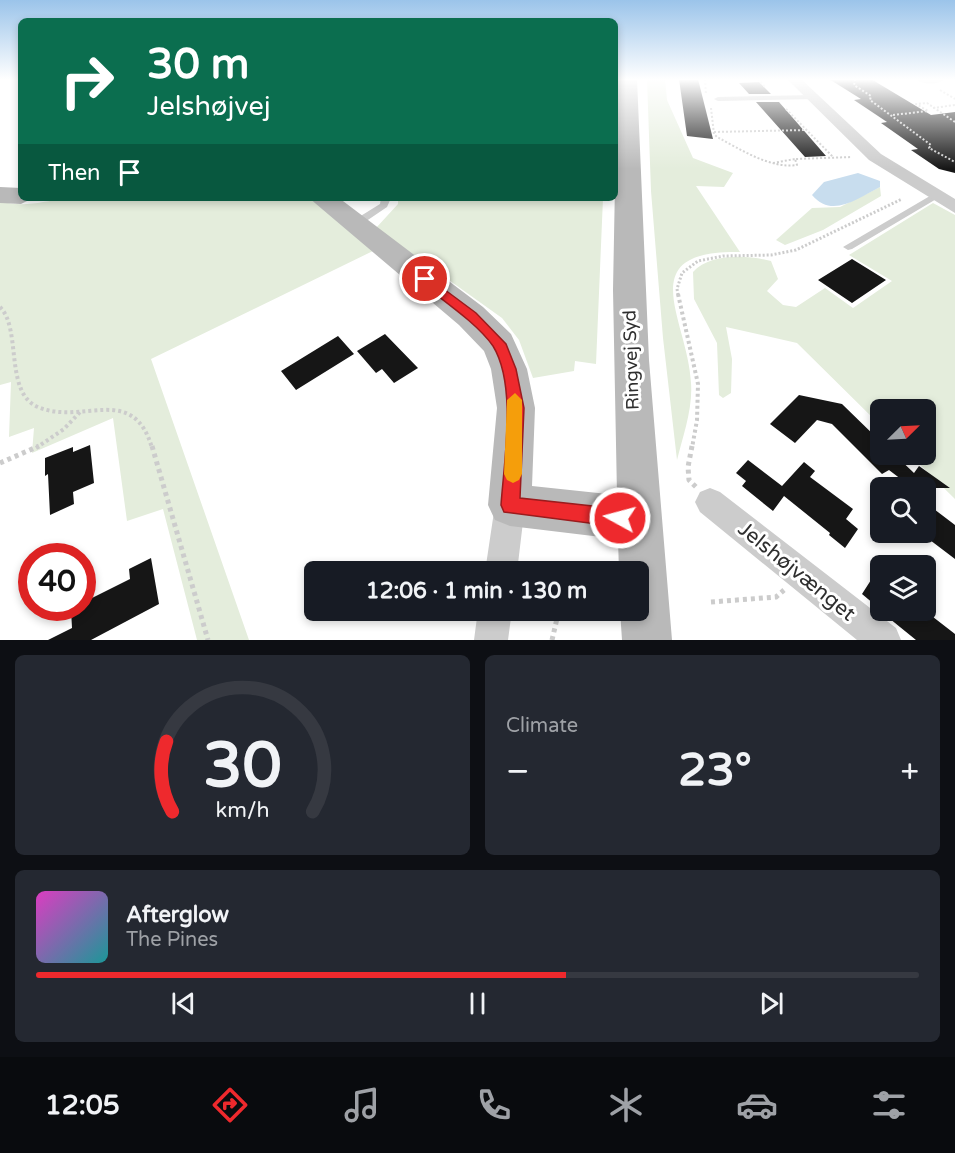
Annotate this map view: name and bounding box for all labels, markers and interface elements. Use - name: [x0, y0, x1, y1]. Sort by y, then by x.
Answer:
- text: 30 m: [147, 39, 249, 90]
- icon: right: [48, 42, 126, 120]
- text: Jelshøjvej: [147, 90, 271, 123]
- icon: arrive: [113, 156, 146, 189]
- text: Then: [48, 160, 101, 186]
- pin: [399, 253, 450, 304]
- icon: arrive: [408, 262, 441, 295]
- street label: Ringvej Syd: [618, 310, 644, 410]
- north arrow: [870, 399, 936, 465]
- map controls: [870, 399, 936, 621]
- button: search: [870, 477, 936, 543]
- position arrow: [588, 486, 652, 550]
- street label: Jelshøjvænget: [733, 516, 860, 626]
- speed limit sign: 40: [18, 543, 96, 621]
- button: layers: [870, 555, 936, 621]
- text: 12:06 · 1 min · 130 m: [366, 578, 587, 604]
- text: Climate: [506, 714, 578, 738]
- text: 30: [203, 729, 282, 804]
- text: 23°: [678, 744, 752, 798]
- text: −: [506, 752, 530, 791]
- text: +: [900, 752, 919, 791]
- text: km/h: [216, 797, 269, 823]
- text: Afterglow: [126, 902, 229, 928]
- text: The Pines: [126, 928, 218, 952]
- icon: previous: [167, 987, 200, 1020]
- icon: pause: [461, 987, 494, 1020]
- icon: next: [755, 987, 788, 1020]
- icon: directions: [209, 1084, 251, 1126]
- icon: music: [341, 1084, 383, 1126]
- icon: phone: [473, 1084, 515, 1126]
- icon: climate: [605, 1084, 647, 1126]
- icon: car: [736, 1084, 778, 1126]
- icon: filters: [868, 1084, 910, 1126]
- text: 12:05: [45, 1089, 120, 1122]

